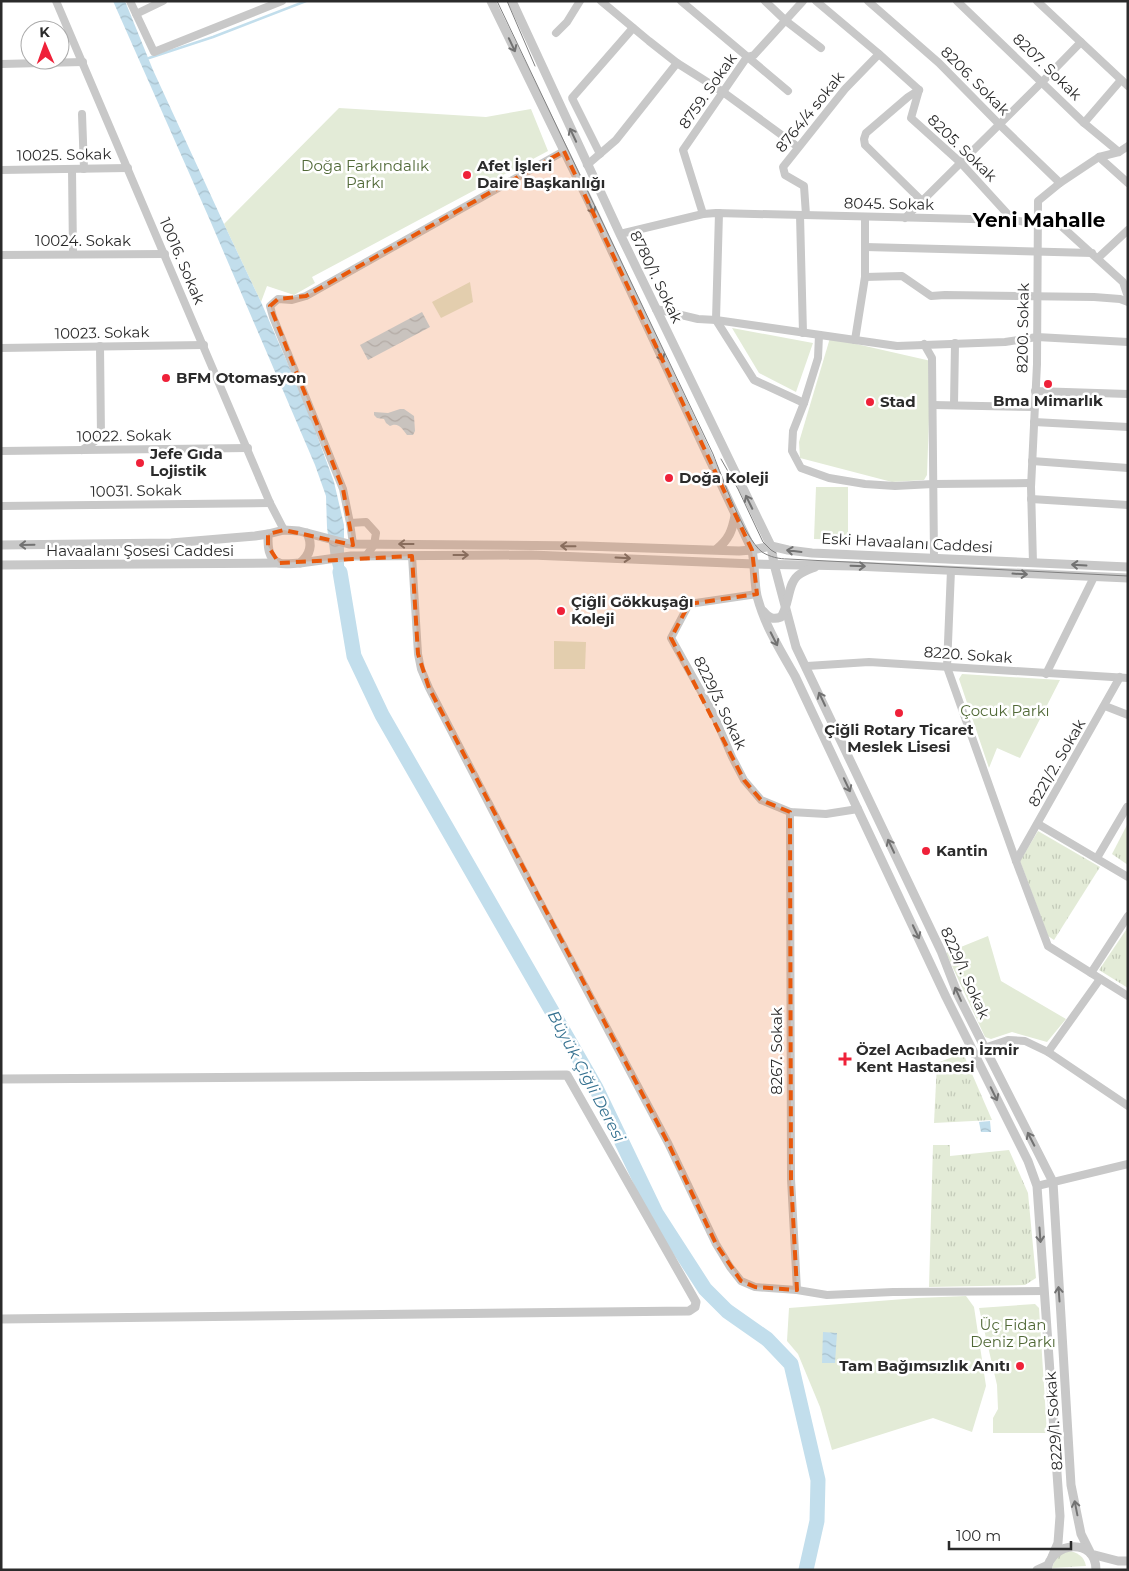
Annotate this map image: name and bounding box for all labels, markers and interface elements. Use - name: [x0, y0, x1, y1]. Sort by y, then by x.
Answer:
- north arrow: [20, 20, 70, 70]
- text: K: [39, 23, 51, 41]
- street label: 8207. Sokak: [1009, 29, 1086, 104]
- one-way arrow: [508, 37, 518, 52]
- street label: 8206. Sokak: [937, 42, 1014, 119]
- street label: 8759. Sokak: [675, 49, 741, 132]
- street label: 8764/4 sokak: [771, 67, 848, 156]
- street label: 8205. Sokak: [924, 110, 1001, 185]
- one-way arrow: [568, 128, 577, 143]
- street label: 10025. Sokak: [16, 144, 112, 165]
- park label: Doğa Farkındalık Parkı: [301, 156, 429, 192]
- place label: Afet İşleri Daire Başkanlığı: [476, 156, 605, 192]
- marker: Afet İşleri Daire Başkanlığı: [461, 169, 473, 181]
- street label: 8045. Sokak: [844, 193, 934, 214]
- one-way arrow: [587, 199, 597, 214]
- district label: Yeni Mahalle: [972, 208, 1105, 232]
- street label: 10016. Sokak: [156, 215, 209, 307]
- street label: 8780/1. Sokak: [626, 227, 687, 326]
- street label: 10024. Sokak: [35, 231, 131, 250]
- street label: 8200. Sokak: [1012, 283, 1033, 373]
- street label: 10023. Sokak: [55, 322, 149, 343]
- one-way arrow: [656, 346, 666, 361]
- place label: BFM Otomasyon: [176, 368, 306, 387]
- marker: BFM Otomasyon: [160, 372, 172, 384]
- marker: Bma Mimarlık: [1042, 378, 1054, 390]
- place label: Bma Mimarlık: [993, 391, 1103, 410]
- place label: Stad: [880, 392, 916, 411]
- marker: Stad: [864, 396, 876, 408]
- street label: 10022. Sokak: [76, 425, 172, 446]
- place label: Jefe Gıda Lojistik: [149, 444, 223, 480]
- marker: Jefe Gıda Lojistik: [134, 457, 146, 469]
- place label: Doğa Koleji: [679, 468, 769, 487]
- marker: Doğa Koleji: [663, 472, 675, 484]
- street label: 10031. Sokak: [90, 480, 182, 501]
- one-way arrow: [744, 495, 754, 510]
- street label: Eski Havaalanı Caddesi: [821, 529, 993, 556]
- one-way arrow: [398, 539, 414, 549]
- one-way arrow: [20, 540, 36, 550]
- street label: Havaalanı Şosesi Caddesi: [46, 541, 234, 560]
- one-way arrow: [560, 541, 576, 551]
- one-way arrow: [787, 546, 803, 556]
- one-way arrow: [452, 550, 469, 560]
- one-way arrow: [615, 554, 631, 563]
- one-way arrow: [1071, 560, 1088, 570]
- one-way arrow: [850, 562, 866, 571]
- one-way arrow: [1012, 569, 1028, 578]
- place label: Çiĝli Gökkuşaĝı Koleji: [571, 592, 694, 628]
- marker: Çiĝli Gökkuşaĝı Koleji: [555, 605, 567, 617]
- one-way arrow: [769, 632, 779, 647]
- street label: 8220. Sokak: [923, 642, 1013, 667]
- street label: 8229/3. Sokak: [690, 653, 751, 753]
- one-way arrow: [817, 692, 826, 707]
- park label: Çocuk Parkı: [960, 701, 1050, 720]
- marker: Çiğli Rotary Ticaret Meslek Lisesi: [893, 707, 905, 719]
- street label: 8221/2. Sokak: [1024, 715, 1089, 810]
- place label: Çiğli Rotary Ticaret Meslek Lisesi: [824, 720, 974, 756]
- one-way arrow: [842, 777, 852, 792]
- one-way arrow: [886, 839, 895, 854]
- place label: Kantin: [936, 841, 988, 860]
- marker: Kantin: [920, 845, 932, 857]
- one-way arrow: [911, 924, 921, 939]
- street label: 8229/1. Sokak: [937, 924, 994, 1022]
- one-way arrow: [952, 987, 962, 1002]
- water label: Büyük Çiğli Deresi: [544, 1007, 630, 1146]
- street label: 8267. Sokak: [767, 1007, 786, 1095]
- place label: Özel Acıbadem İzmir Kent Hastanesi: [856, 1040, 1019, 1076]
- marker: Özel Acıbadem İzmir Kent Hastanesi: [838, 1052, 852, 1066]
- one-way arrow: [990, 1086, 999, 1101]
- one-way arrow: [1026, 1132, 1035, 1147]
- one-way arrow: [1036, 1227, 1045, 1243]
- one-way arrow: [1055, 1286, 1064, 1302]
- park label: Üç Fidan Deniz Parkı: [970, 1315, 1056, 1351]
- place label: Tam Bağımsızlık Anıtı: [839, 1356, 1010, 1375]
- marker: Tam Bağımsızlık Anıtı: [1014, 1360, 1026, 1372]
- street label: 8229/1. Sokak: [1041, 1371, 1066, 1471]
- one-way arrow: [1071, 1500, 1080, 1516]
- scale bar: [949, 1518, 1072, 1550]
- text: 100 m: [956, 1526, 1001, 1545]

